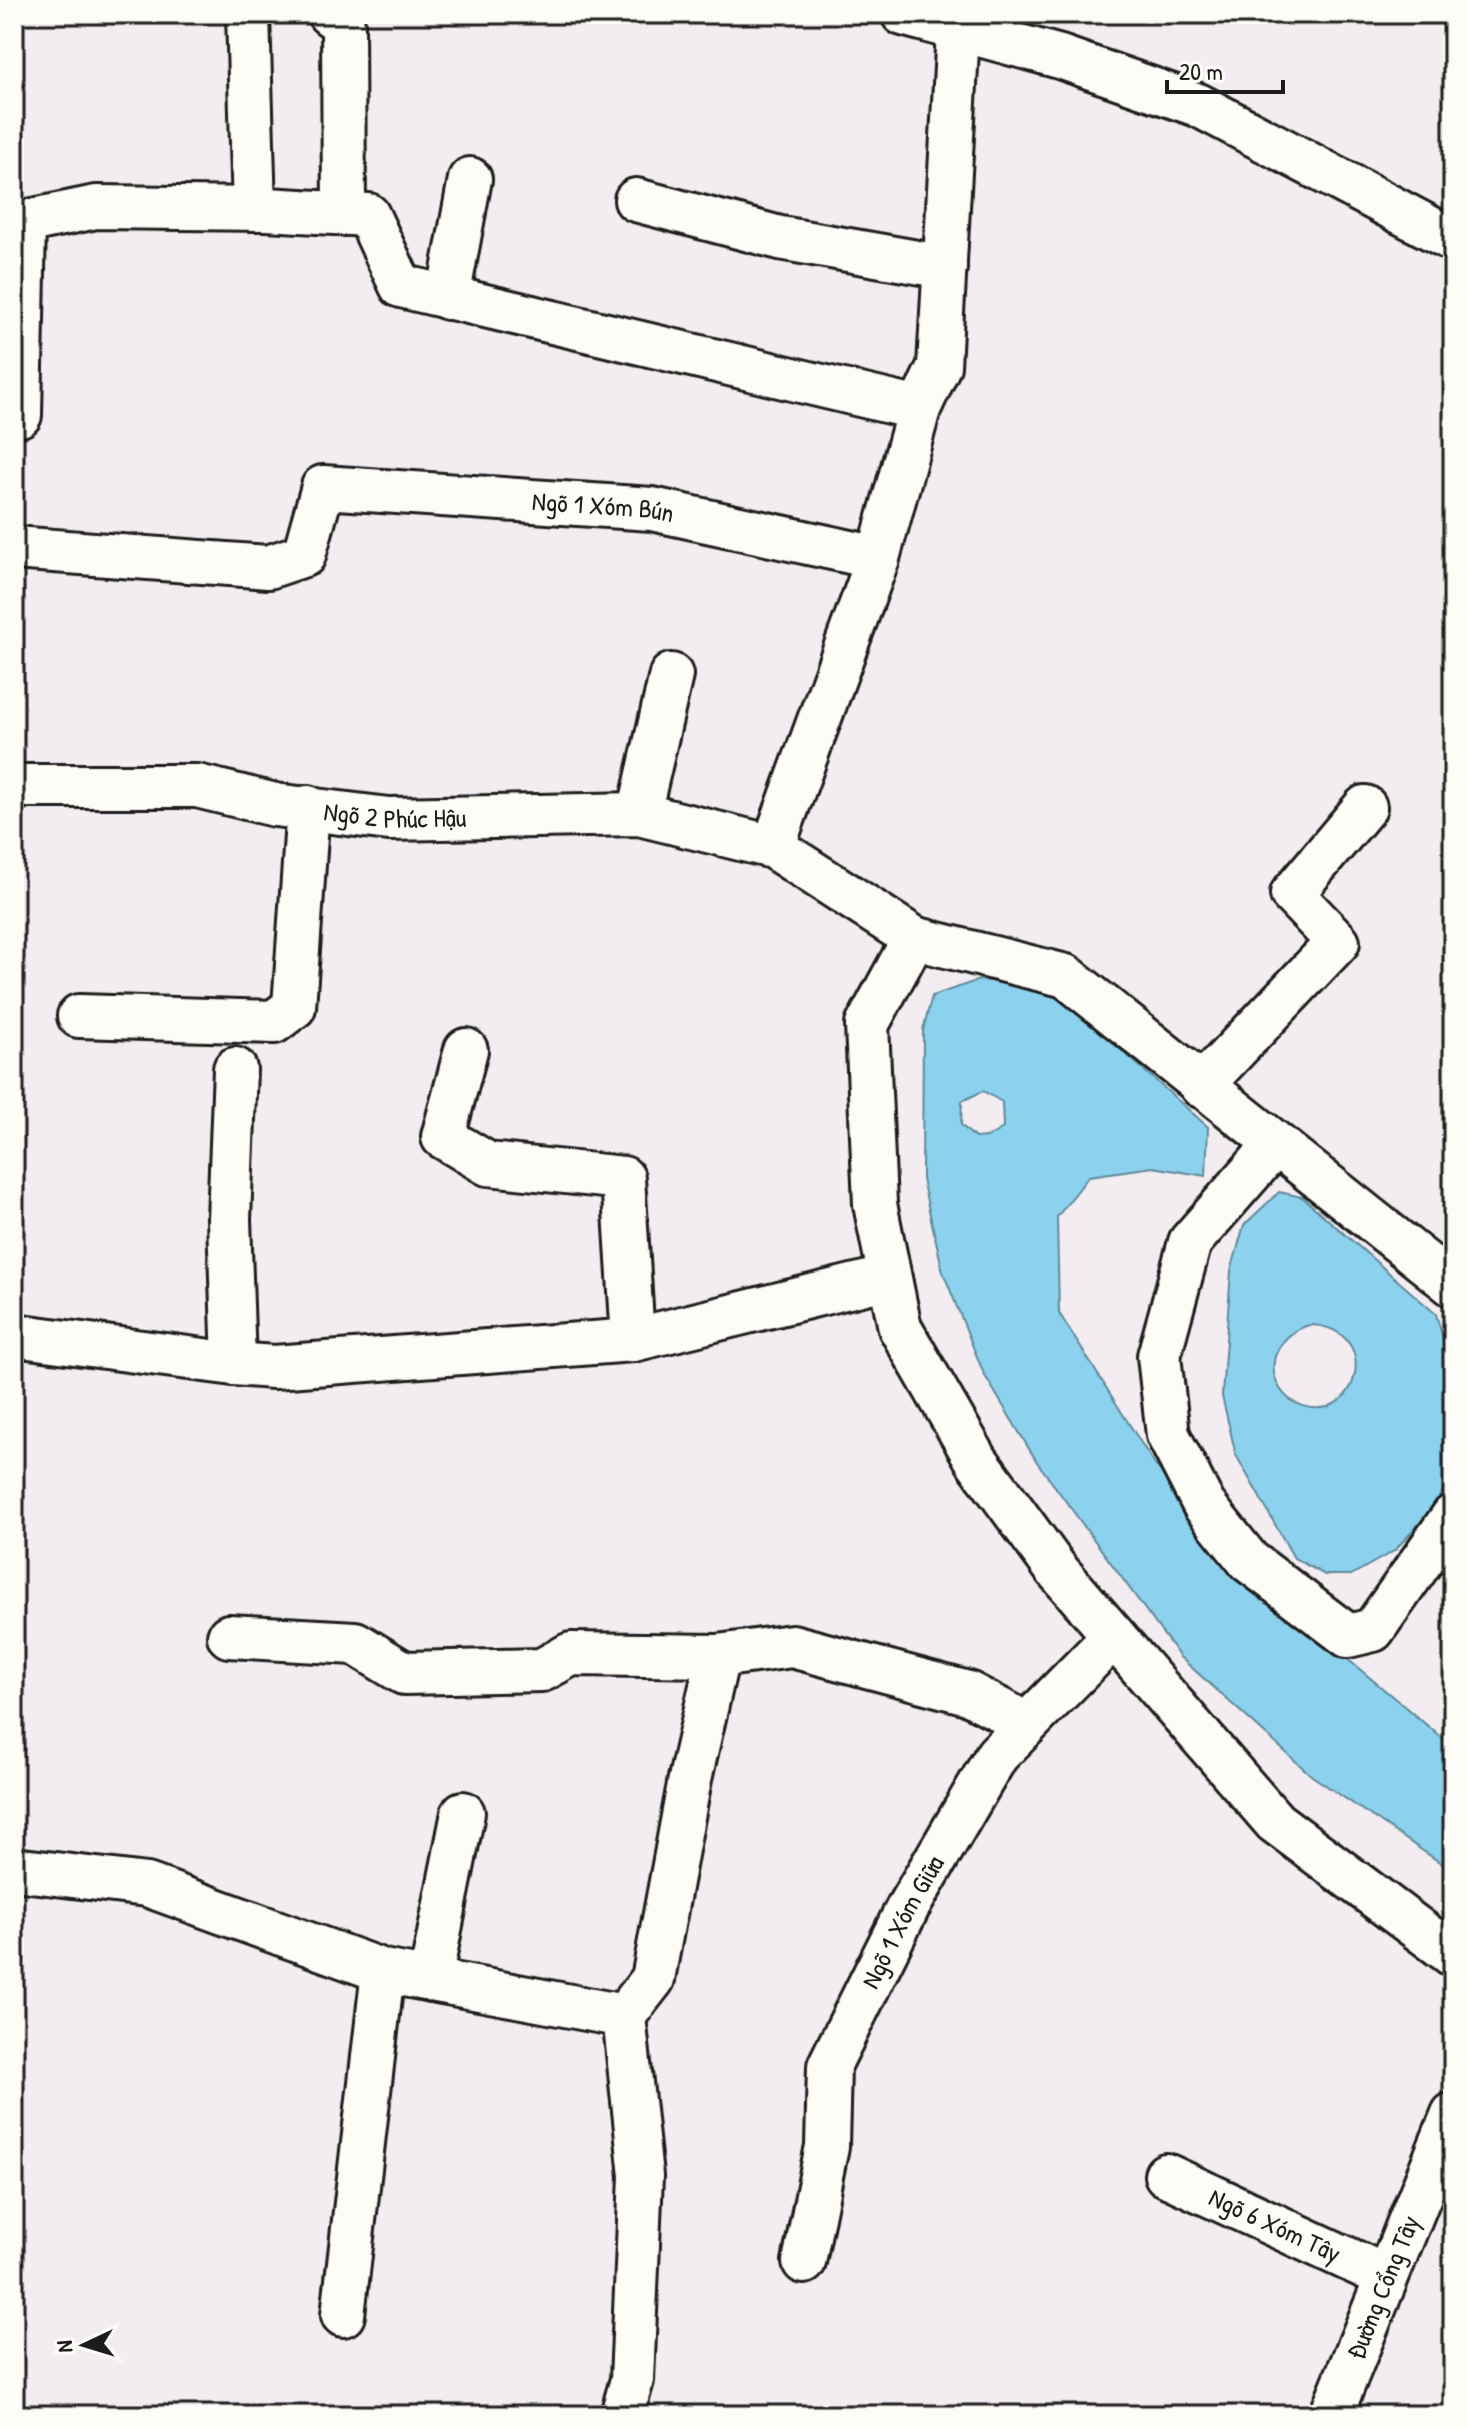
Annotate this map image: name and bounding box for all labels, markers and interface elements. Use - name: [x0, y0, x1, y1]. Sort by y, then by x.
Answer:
- scale bar: [1167, 44, 1283, 94]
- text: 20 m: [1179, 55, 1223, 87]
- street label: Ngõ 1 Xóm Bún: [531, 483, 678, 530]
- street label: Ngõ 2 Phúc Hậu: [322, 793, 467, 836]
- street label: Ngõ 1 Xóm Giữa: [852, 1849, 952, 1994]
- street label: Ngõ 6 Xóm Tây: [1204, 2179, 1347, 2270]
- street label: Đường Cổng Tây: [1338, 2210, 1427, 2364]
- north arrow: [44, 2305, 124, 2385]
- text: N: [49, 2339, 79, 2353]

